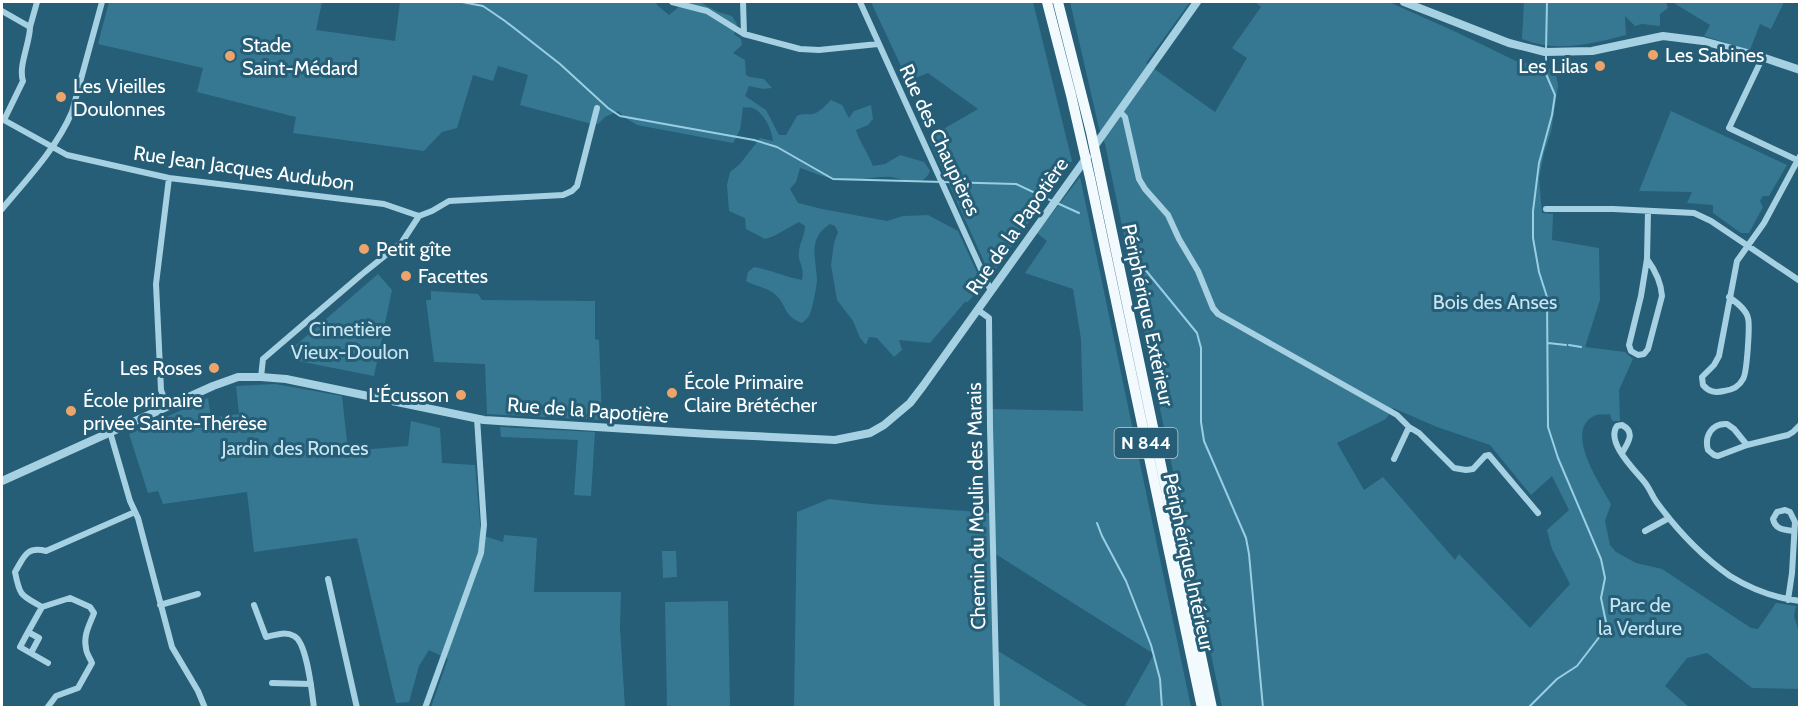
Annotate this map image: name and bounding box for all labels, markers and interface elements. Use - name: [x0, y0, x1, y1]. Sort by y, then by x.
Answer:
- place label: Stade Saint-Médard: [242, 33, 358, 80]
- place label: Les Sabines: [1665, 43, 1764, 67]
- marker: Les Sabines: [1646, 48, 1660, 62]
- marker: Stade Saint-Médard: [223, 49, 237, 63]
- place label: Les Lilas: [1518, 54, 1588, 78]
- marker: Les Lilas: [1593, 59, 1607, 73]
- street label: Rue des Chaupières: [894, 60, 986, 220]
- place label: Les Vieilles Doulonnes: [73, 74, 166, 121]
- marker: Les Vieilles Doulonnes: [54, 90, 68, 104]
- street label: Rue Jean Jacques Audubon: [132, 141, 356, 195]
- street label: Rue de la Papotière: [961, 153, 1073, 299]
- street label: Périphérique Extérieur: [1117, 221, 1179, 409]
- place label: Petit gîte: [376, 237, 451, 261]
- marker: Petit gîte: [357, 242, 371, 256]
- place label: Facettes: [418, 264, 488, 288]
- marker: Facettes: [399, 269, 413, 283]
- park label: Bois des Anses: [1433, 290, 1557, 314]
- park label: Cimetière Vieux-Doulon: [291, 317, 409, 364]
- place label: Les Roses: [120, 356, 202, 380]
- marker: Les Roses: [207, 361, 221, 375]
- place label: École Primaire Claire Brétécher: [684, 370, 818, 417]
- street label: Chemin du Moulin des Marais: [962, 382, 990, 630]
- place label: L'Écusson: [368, 383, 449, 407]
- marker: École Primaire Claire Brétécher: [665, 386, 679, 400]
- place label: École primaire privée Sainte-Thérèse: [83, 388, 267, 435]
- marker: L'Écusson: [454, 388, 468, 402]
- street label: Rue de la Papotière: [506, 392, 670, 428]
- marker: École primaire privée Sainte-Thérèse: [64, 404, 78, 418]
- road number: N 844: [1114, 428, 1178, 458]
- park label: Jardin des Ronces: [220, 436, 369, 460]
- street label: Périphérique Intérieur: [1158, 471, 1220, 654]
- park label: Parc de la Verdure: [1598, 593, 1682, 640]

